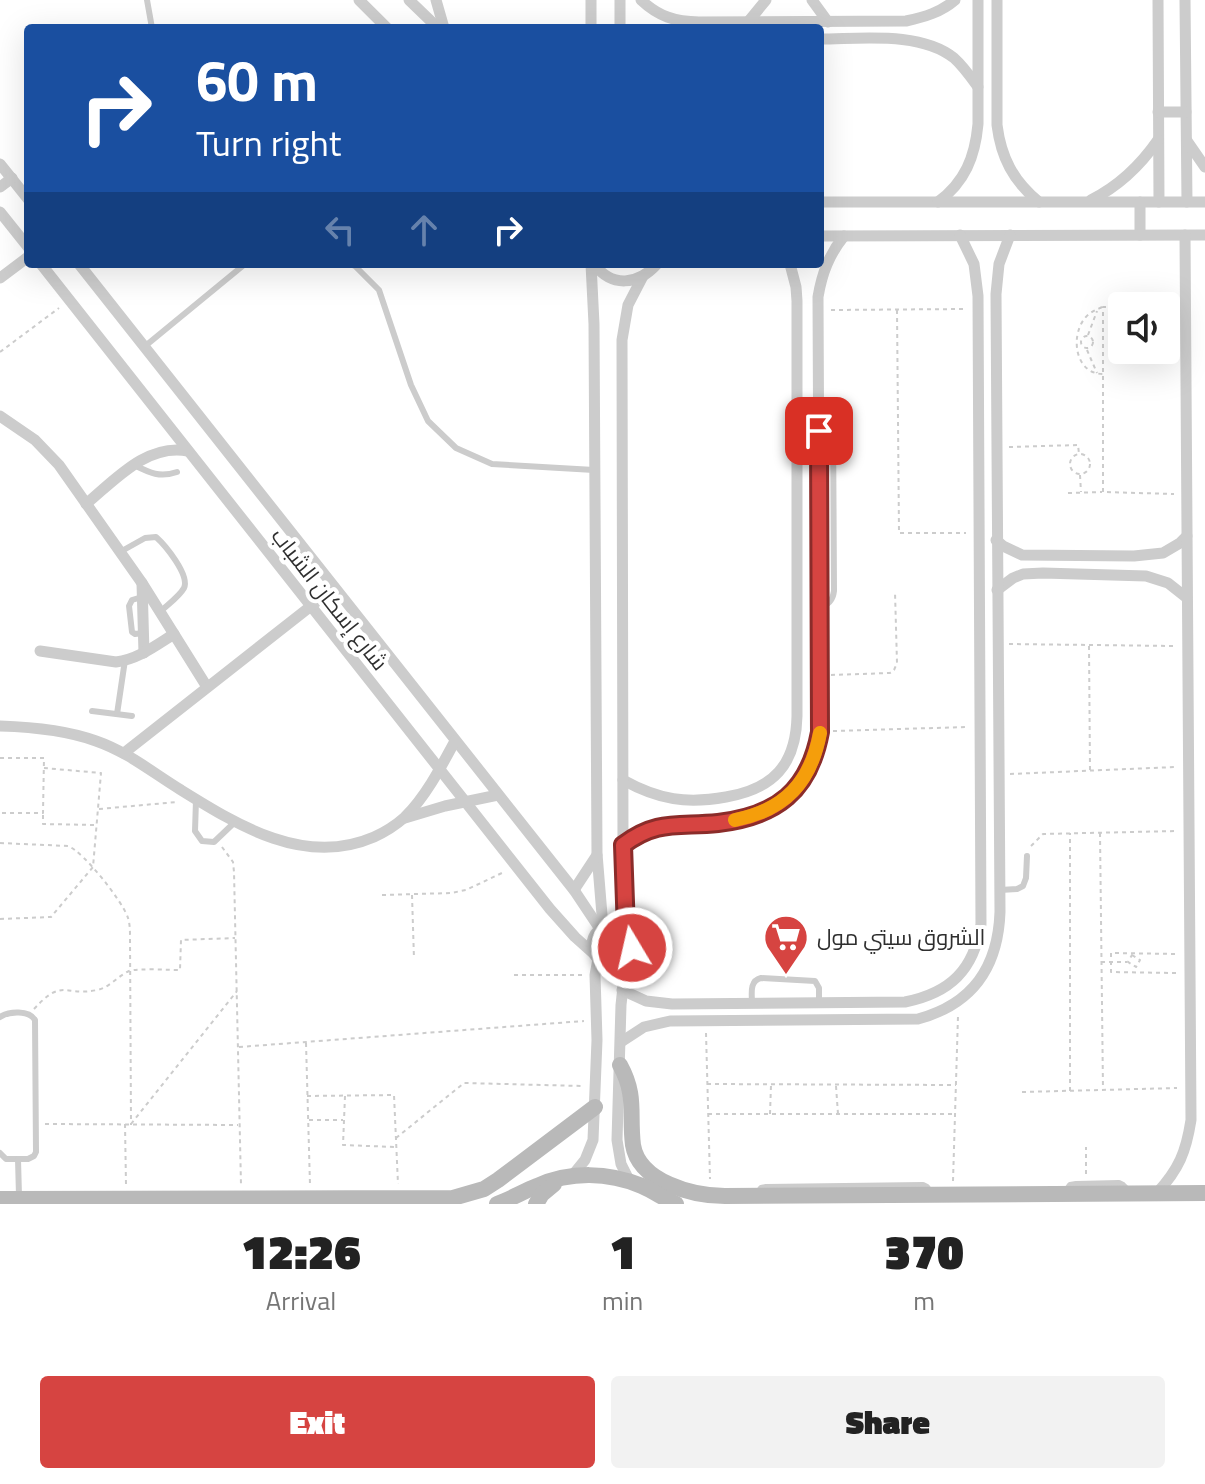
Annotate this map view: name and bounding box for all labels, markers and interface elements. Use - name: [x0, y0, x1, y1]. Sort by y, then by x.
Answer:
- text: 60 m: [196, 38, 318, 123]
- icon: right: [64, 56, 168, 160]
- text: Turn right: [196, 115, 341, 170]
- icon: left: [318, 208, 362, 252]
- icon: ahead: [402, 208, 446, 252]
- icon: right: [486, 208, 530, 252]
- map controls: [1108, 292, 1180, 364]
- button: sound: [1108, 292, 1180, 364]
- pin: [785, 397, 853, 465]
- icon: arrive: [797, 409, 841, 453]
- street label: شارع إسكان الشباب: [263, 520, 397, 678]
- position arrow: [590, 906, 674, 990]
- supermarket icon: الشروق سيتي مول: [762, 913, 810, 976]
- place label: الشروق سيتي مول: [817, 920, 985, 954]
- text: 12:26: [241, 1215, 361, 1288]
- text: 1: [609, 1215, 636, 1288]
- text: 370: [885, 1215, 964, 1288]
- text: Arrival: [266, 1281, 336, 1320]
- text: min: [602, 1281, 643, 1320]
- text: m: [913, 1281, 935, 1320]
- button: Exit: [40, 1376, 595, 1468]
- button: Share: [611, 1376, 1165, 1468]

